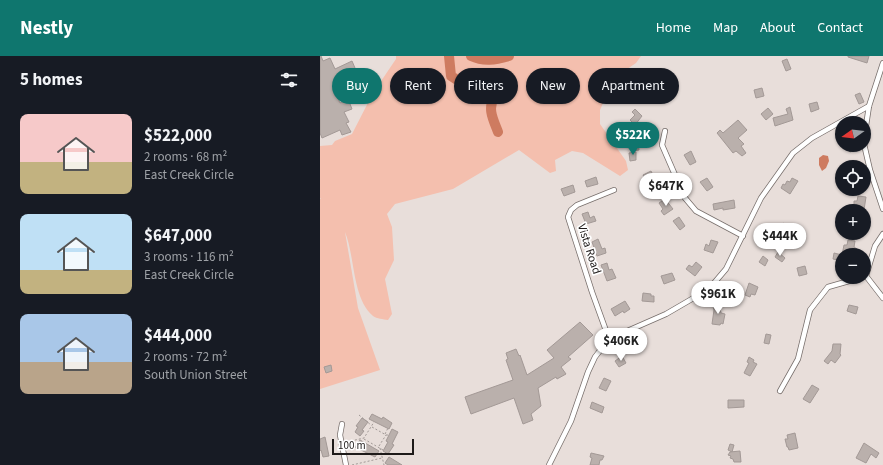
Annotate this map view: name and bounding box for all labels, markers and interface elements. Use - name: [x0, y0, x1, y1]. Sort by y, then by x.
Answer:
- text: Nestly: [20, 15, 73, 42]
- text: Home: [656, 18, 691, 38]
- text: Map: [713, 18, 738, 38]
- text: About: [760, 18, 795, 38]
- text: Contact: [817, 18, 863, 38]
- text: 5 homes: [20, 68, 82, 92]
- chip: Buy: [332, 68, 382, 104]
- chip: Rent: [390, 68, 446, 104]
- chip: Filters: [454, 68, 518, 104]
- chip: New: [526, 68, 580, 104]
- chip: Apartment: [588, 68, 679, 104]
- icon: filters: [278, 69, 300, 91]
- north arrow: [835, 116, 871, 152]
- map controls: [835, 116, 871, 284]
- pin: $522K: [605, 122, 661, 156]
- text: $522,000: [144, 124, 212, 148]
- text: $522K: [615, 126, 651, 144]
- icon: home: [52, 130, 100, 178]
- text: 2 rooms · 68 m²: [144, 148, 227, 166]
- button: locate: [835, 160, 871, 196]
- text: East Creek Circle: [144, 166, 234, 184]
- pin: $647K: [638, 173, 694, 207]
- text: $647K: [648, 177, 684, 195]
- button: +: [835, 204, 871, 240]
- street label: Vista Road: [573, 222, 605, 276]
- pin: $444K: [752, 223, 808, 257]
- text: $647,000: [144, 224, 212, 248]
- text: $444K: [762, 227, 798, 245]
- icon: home: [52, 230, 100, 278]
- text: 3 rooms · 116 m²: [144, 248, 234, 266]
- button: −: [835, 248, 871, 284]
- text: East Creek Circle: [144, 266, 234, 284]
- pin: $961K: [690, 281, 746, 315]
- text: $961K: [700, 285, 736, 303]
- text: $444,000: [144, 324, 212, 348]
- pin: $406K: [593, 328, 649, 362]
- icon: home: [52, 330, 100, 378]
- text: $406K: [603, 332, 639, 350]
- text: 2 rooms · 72 m²: [144, 348, 227, 366]
- text: South Union Street: [144, 366, 247, 384]
- scale bar: [332, 437, 414, 456]
- text: 100 m: [338, 438, 366, 453]

